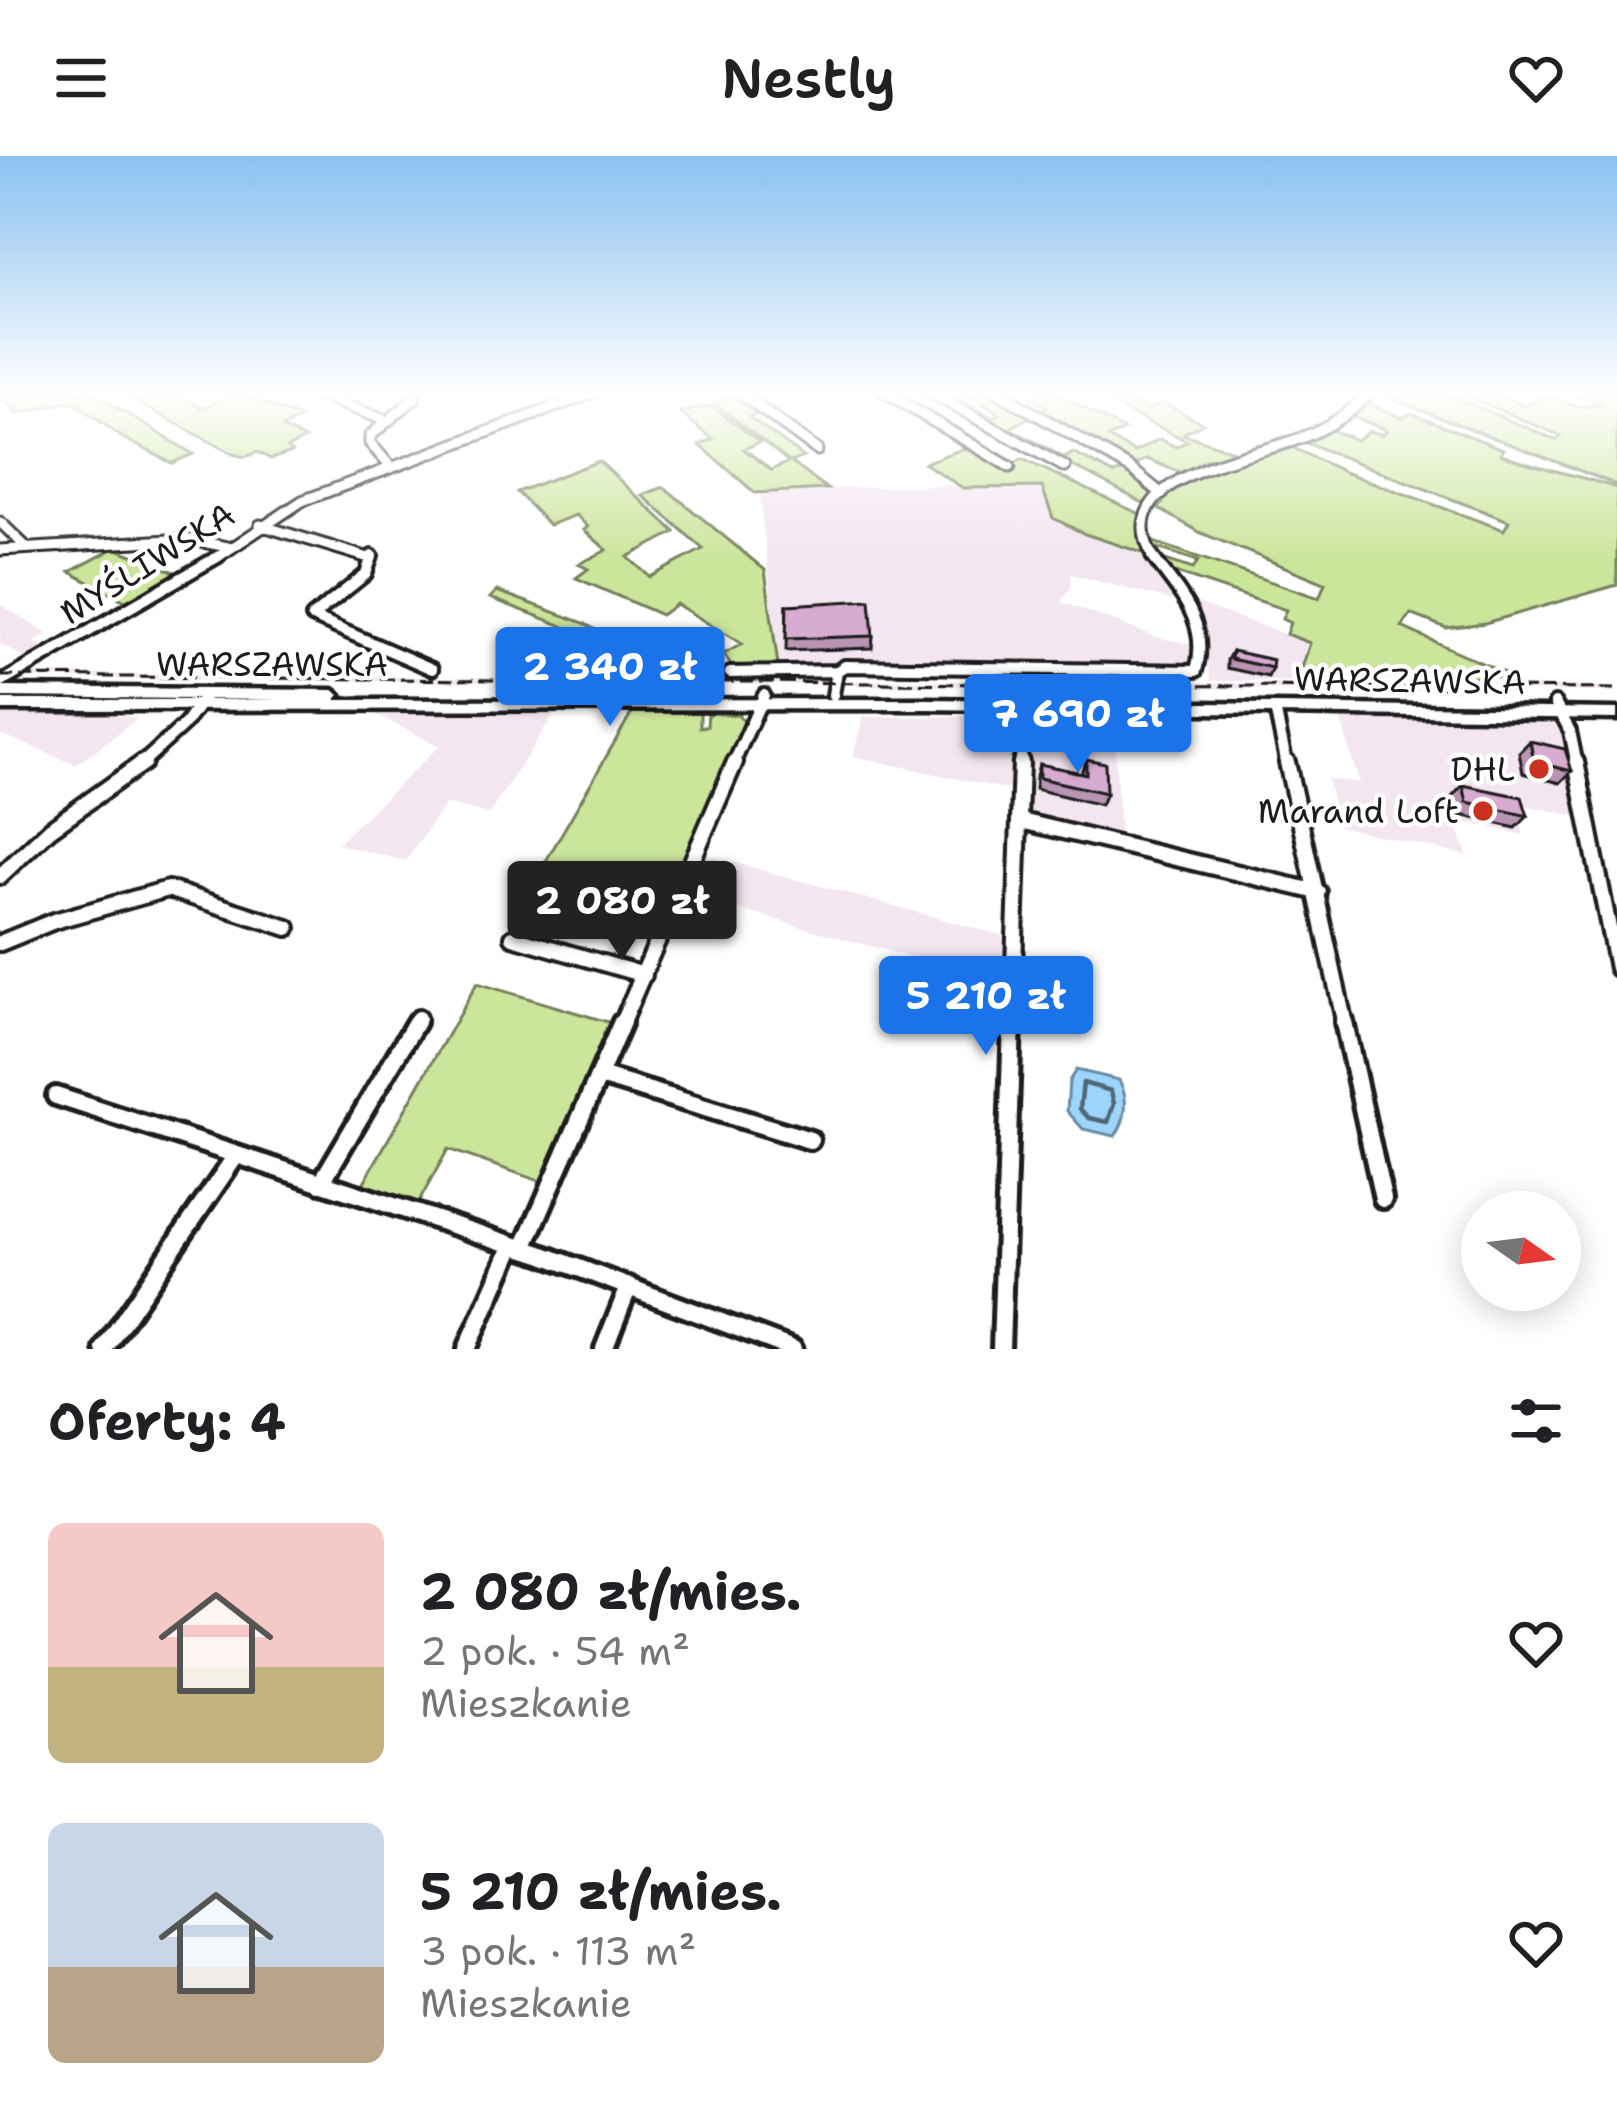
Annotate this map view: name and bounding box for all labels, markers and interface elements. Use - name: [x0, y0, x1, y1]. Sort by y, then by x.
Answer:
- text: Nestly: [721, 42, 896, 114]
- icon: menu: [48, 45, 114, 111]
- icon: heart: [1503, 45, 1569, 111]
- street label: MYŚLIWSKA: [52, 492, 243, 635]
- pin: 2 340 zł: [486, 627, 734, 729]
- text: 2 340 zł: [523, 640, 697, 692]
- street label: WARSZAWSKA: [156, 642, 388, 687]
- street label: WARSZAWSKA: [1294, 656, 1526, 705]
- pin: 7 690 zł: [954, 674, 1202, 776]
- text: 7 690 zł: [991, 687, 1165, 739]
- place label: DHL: [1451, 747, 1515, 792]
- marker: DHL: [1526, 756, 1552, 782]
- place label: Marand Loft: [1258, 789, 1459, 834]
- marker: Marand Loft: [1470, 798, 1496, 824]
- pin: 2 080 zł: [498, 861, 746, 963]
- text: 2 080 zł: [534, 874, 710, 926]
- pin: 5 210 zł: [862, 956, 1110, 1058]
- text: 5 210 zł: [906, 969, 1066, 1021]
- north arrow: [1461, 1191, 1581, 1311]
- map controls: [1461, 1191, 1581, 1311]
- text: Oferty: 4: [48, 1387, 286, 1455]
- icon: filters: [1503, 1388, 1569, 1454]
- text: 2 080 zł/mies.: [420, 1557, 802, 1625]
- icon: home: [144, 1571, 288, 1715]
- icon: heart: [1503, 1610, 1569, 1676]
- text: 2 pok. · 54 m²: [420, 1625, 690, 1677]
- text: Mieszkanie: [420, 1677, 632, 1729]
- text: 5 210 zł/mies.: [420, 1857, 782, 1925]
- icon: home: [144, 1871, 288, 2015]
- icon: heart: [1503, 1910, 1569, 1976]
- text: 3 pok. · 113 m²: [420, 1925, 696, 1977]
- text: Mieszkanie: [420, 1977, 632, 2029]

